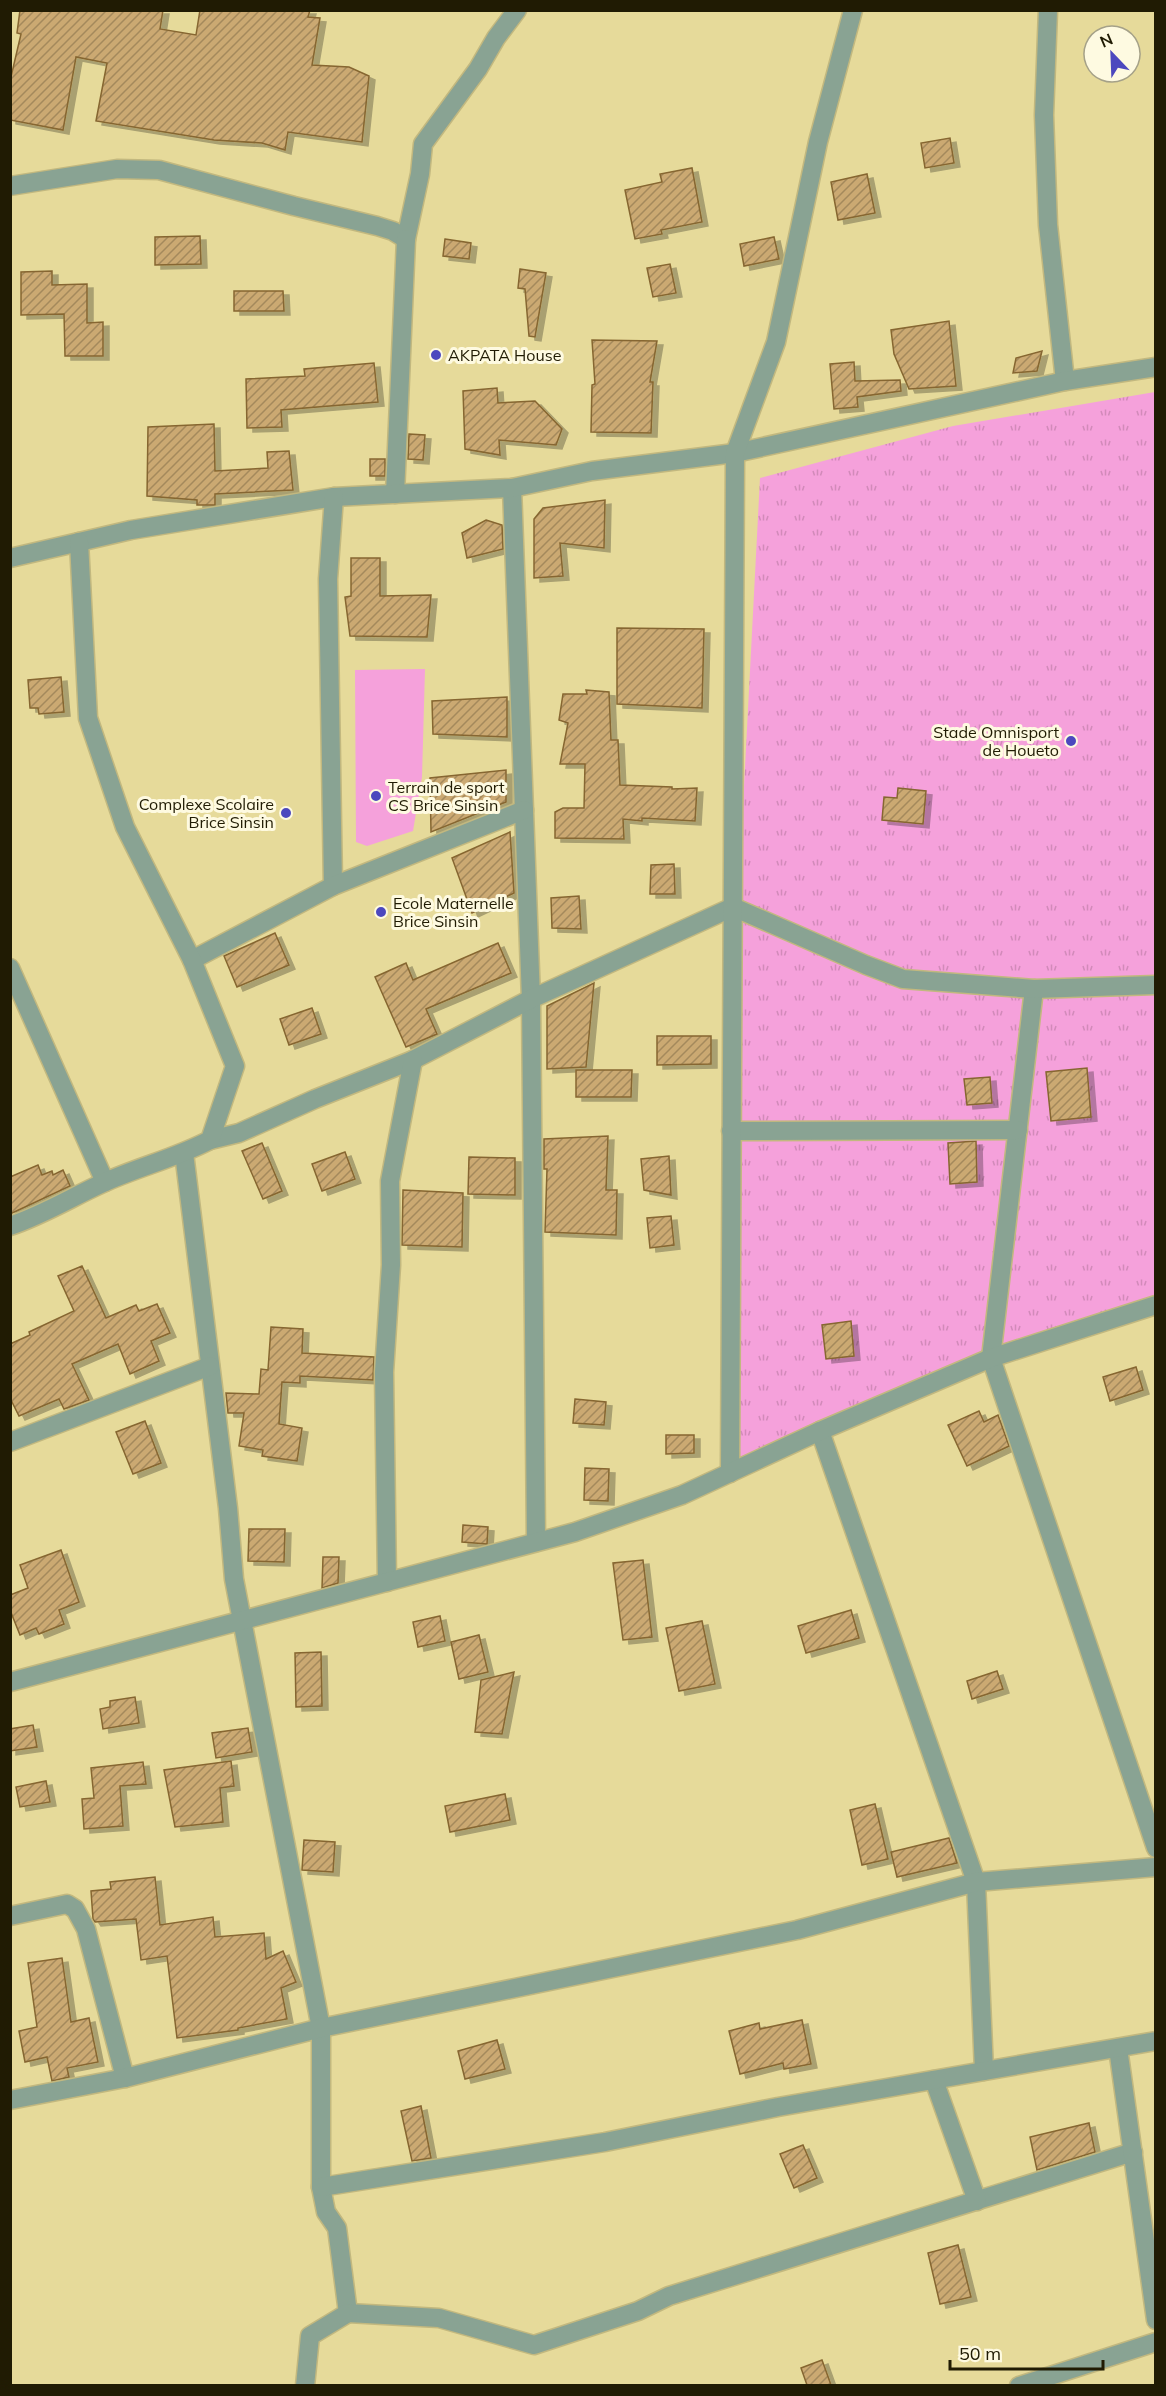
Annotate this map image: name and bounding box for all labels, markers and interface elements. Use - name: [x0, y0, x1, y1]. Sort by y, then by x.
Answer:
- north arrow: [1082, 24, 1142, 84]
- text: N: [1097, 29, 1116, 52]
- place label: AKPATA House: [448, 345, 561, 365]
- marker: AKPATA House: [429, 348, 443, 362]
- place label: Stade Omnisport de Houeto: [933, 722, 1059, 760]
- marker: Stade Omnisport de Houeto: [1064, 734, 1078, 748]
- place label: Terrain de sport CS Brice Sinsin: [388, 777, 505, 815]
- marker: Terrain de sport CS Brice Sinsin: [369, 789, 383, 803]
- place label: Complexe Scolaire Brice Sinsin: [139, 794, 274, 832]
- marker: Complexe Scolaire Brice Sinsin: [279, 806, 293, 820]
- place label: Ecole Maternelle Brice Sinsin: [393, 893, 514, 931]
- marker: Ecole Maternelle Brice Sinsin: [374, 905, 388, 919]
- scale bar: [950, 2333, 1103, 2371]
- text: 50 m: [959, 2342, 1001, 2365]

